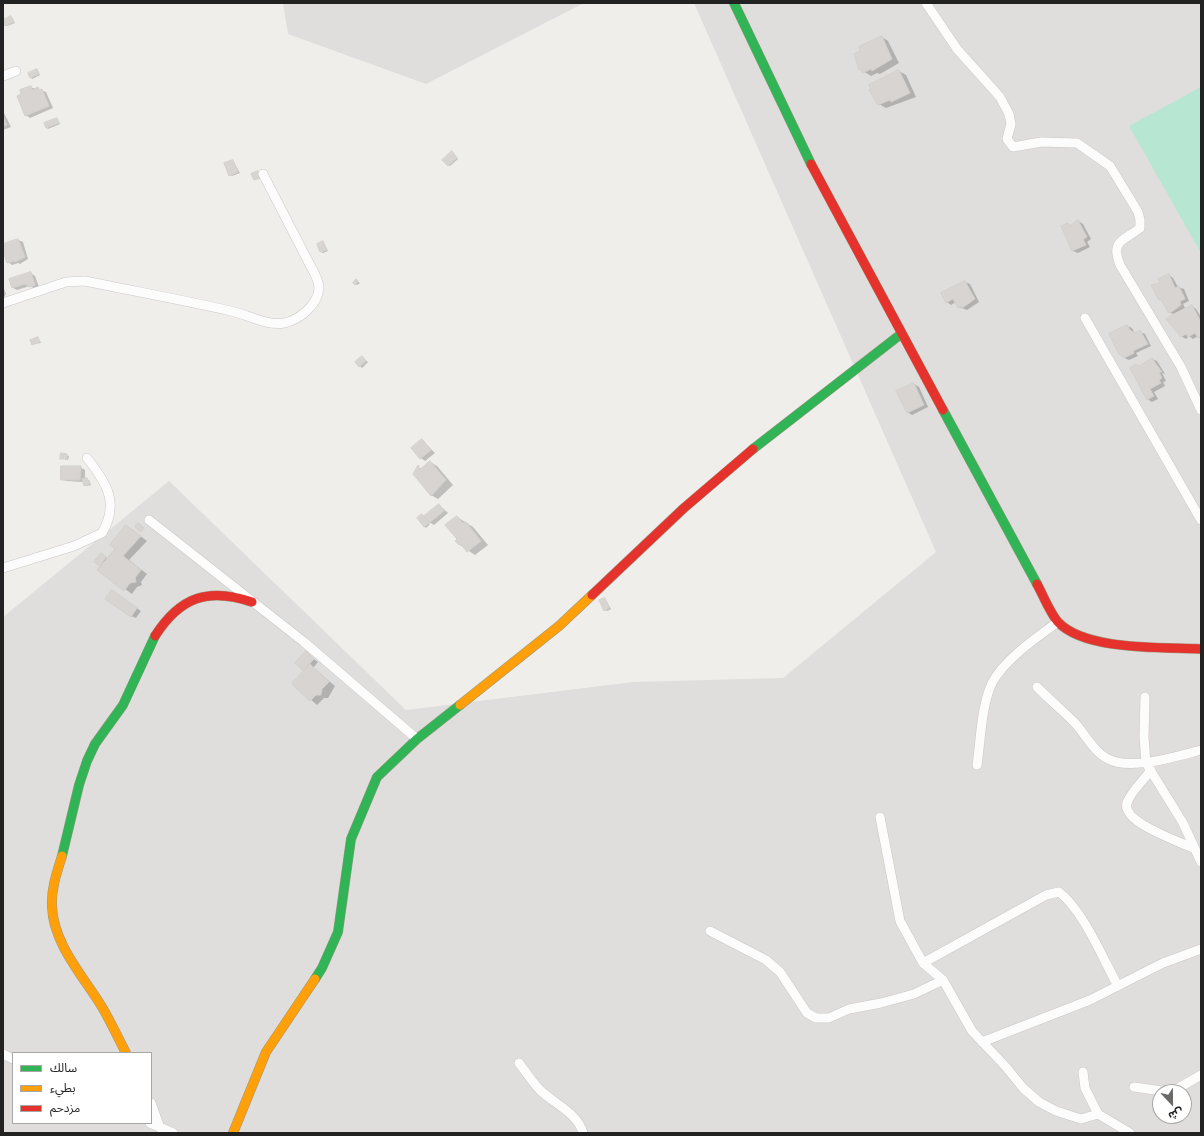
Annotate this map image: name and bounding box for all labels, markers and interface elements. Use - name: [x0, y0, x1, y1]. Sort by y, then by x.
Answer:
- legend: [12, 1052, 152, 1124]
- text: سالك: [50, 1060, 77, 1075]
- text: بطيء: [50, 1080, 76, 1095]
- north arrow: [1152, 1084, 1192, 1124]
- text: مزدحم: [50, 1100, 80, 1115]
- text: ش: [1167, 1106, 1186, 1124]

